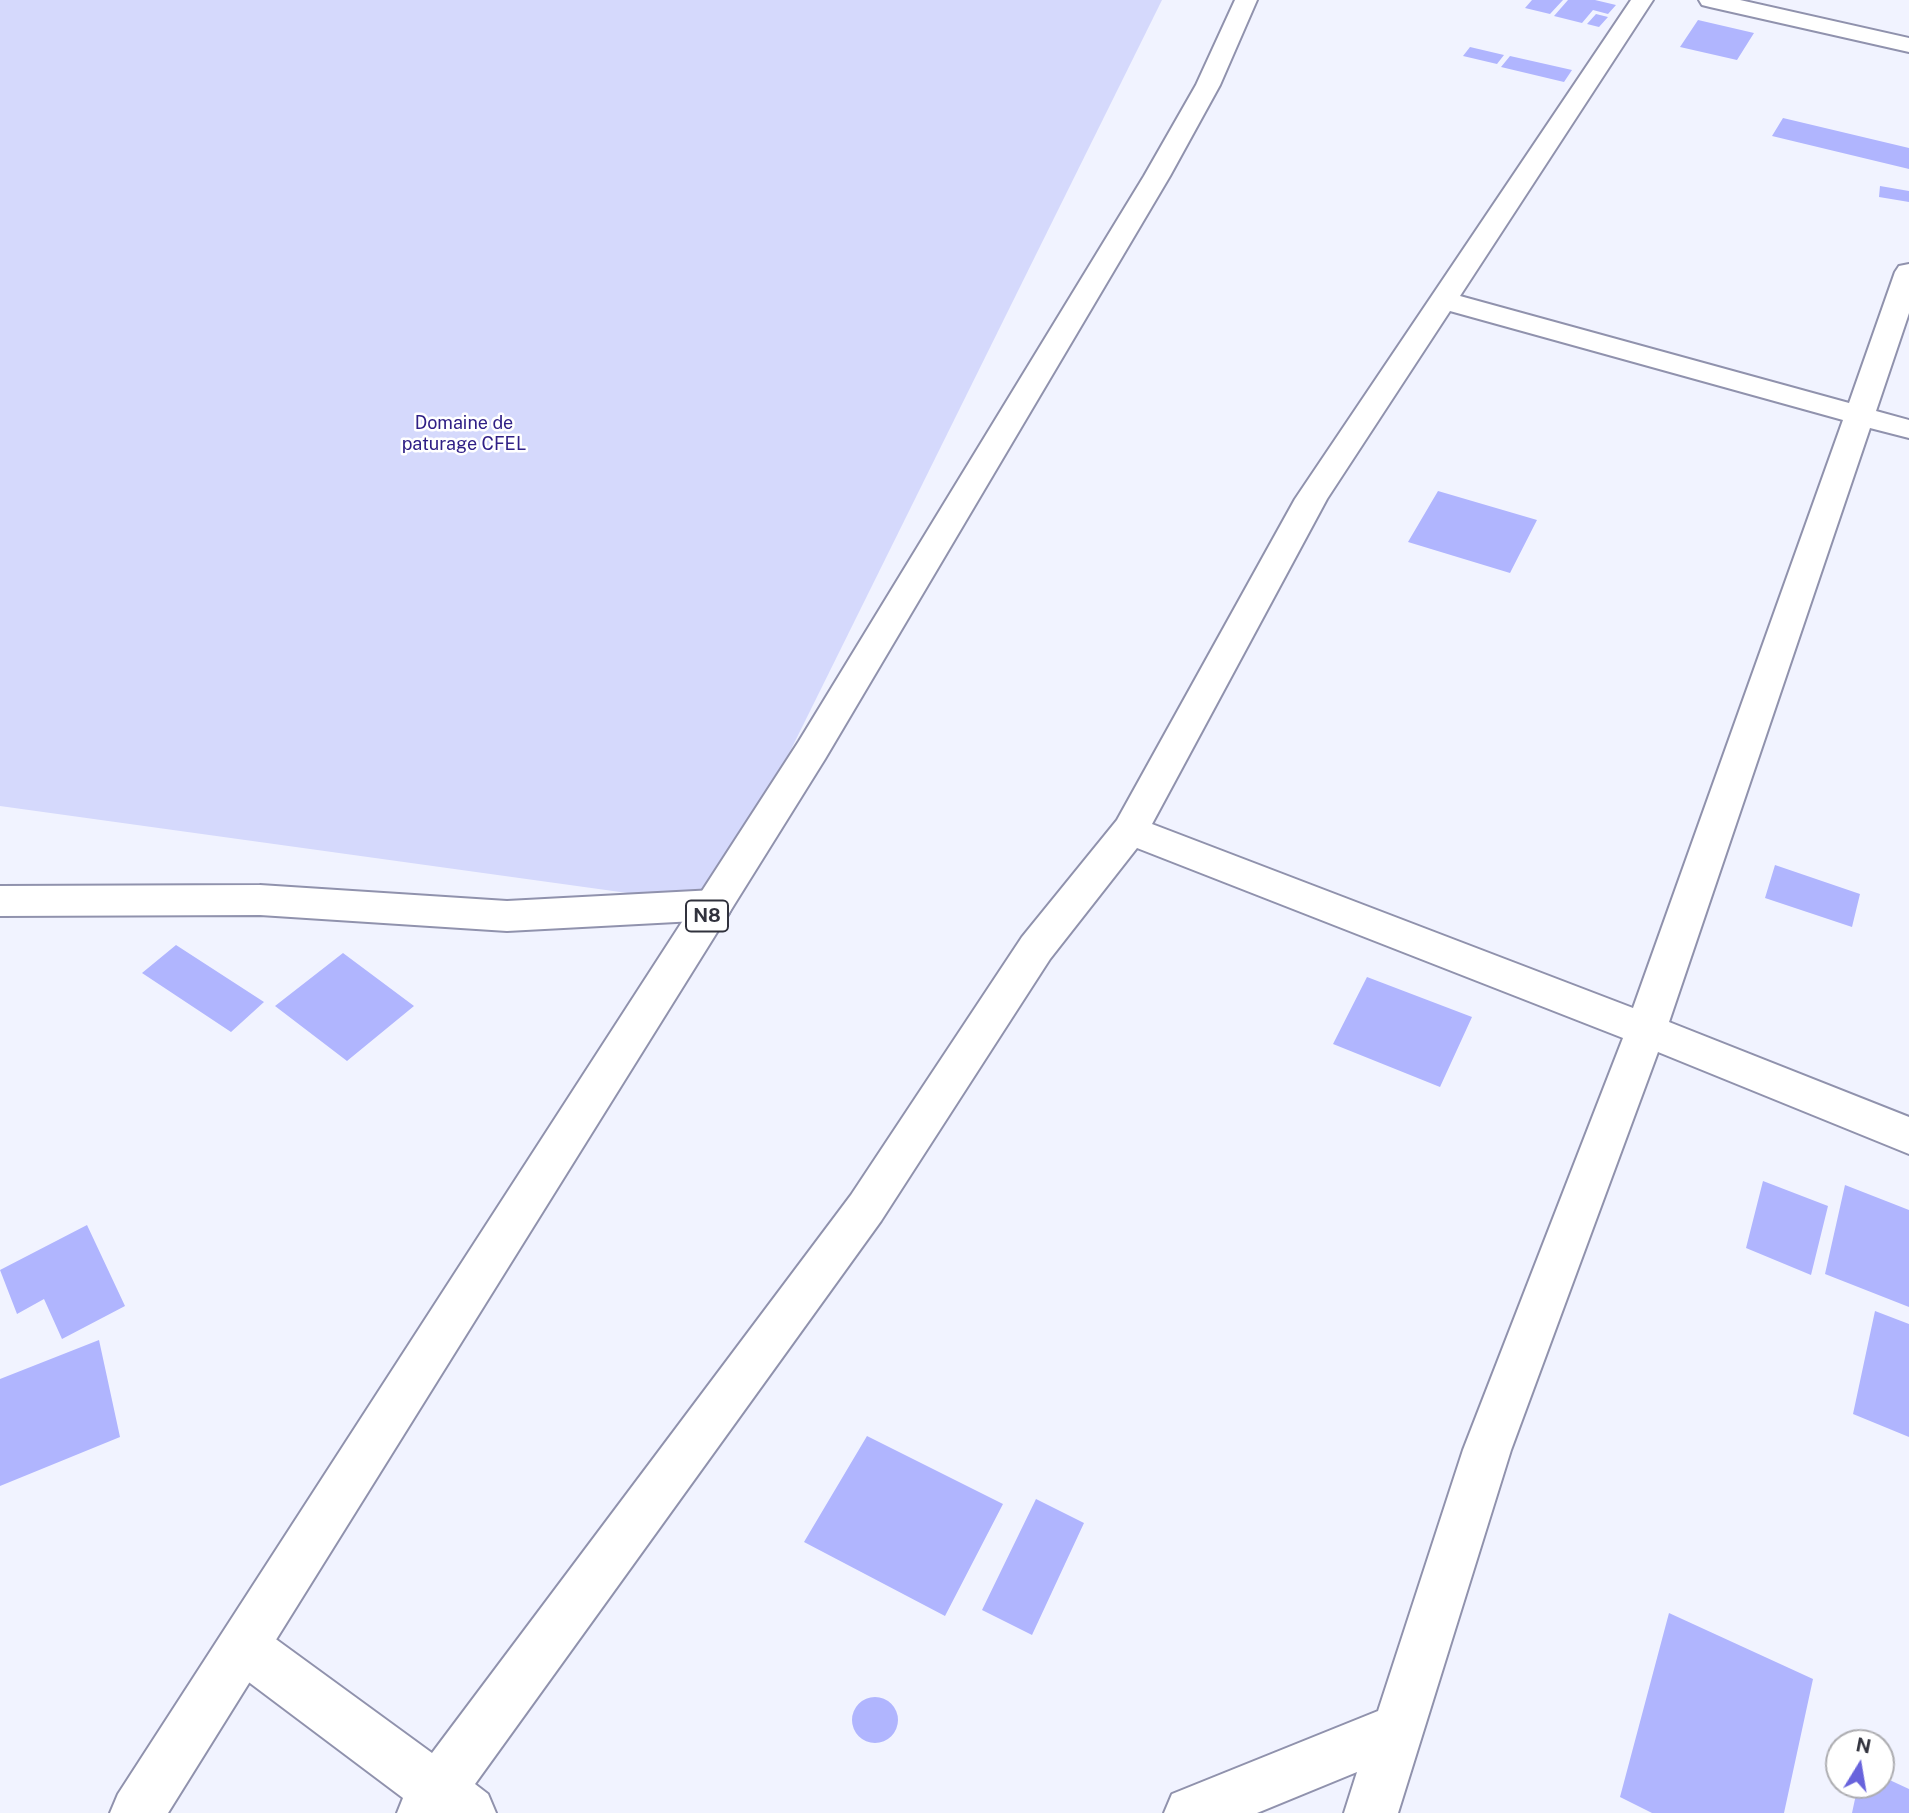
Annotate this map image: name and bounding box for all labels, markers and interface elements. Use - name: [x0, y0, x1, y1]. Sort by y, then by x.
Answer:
- park label: Domaine de paturage CFEL: [402, 412, 526, 454]
- road number: N8: [686, 900, 728, 932]
- north arrow: [1825, 1729, 1895, 1799]
- text: N: [1854, 1733, 1873, 1758]

